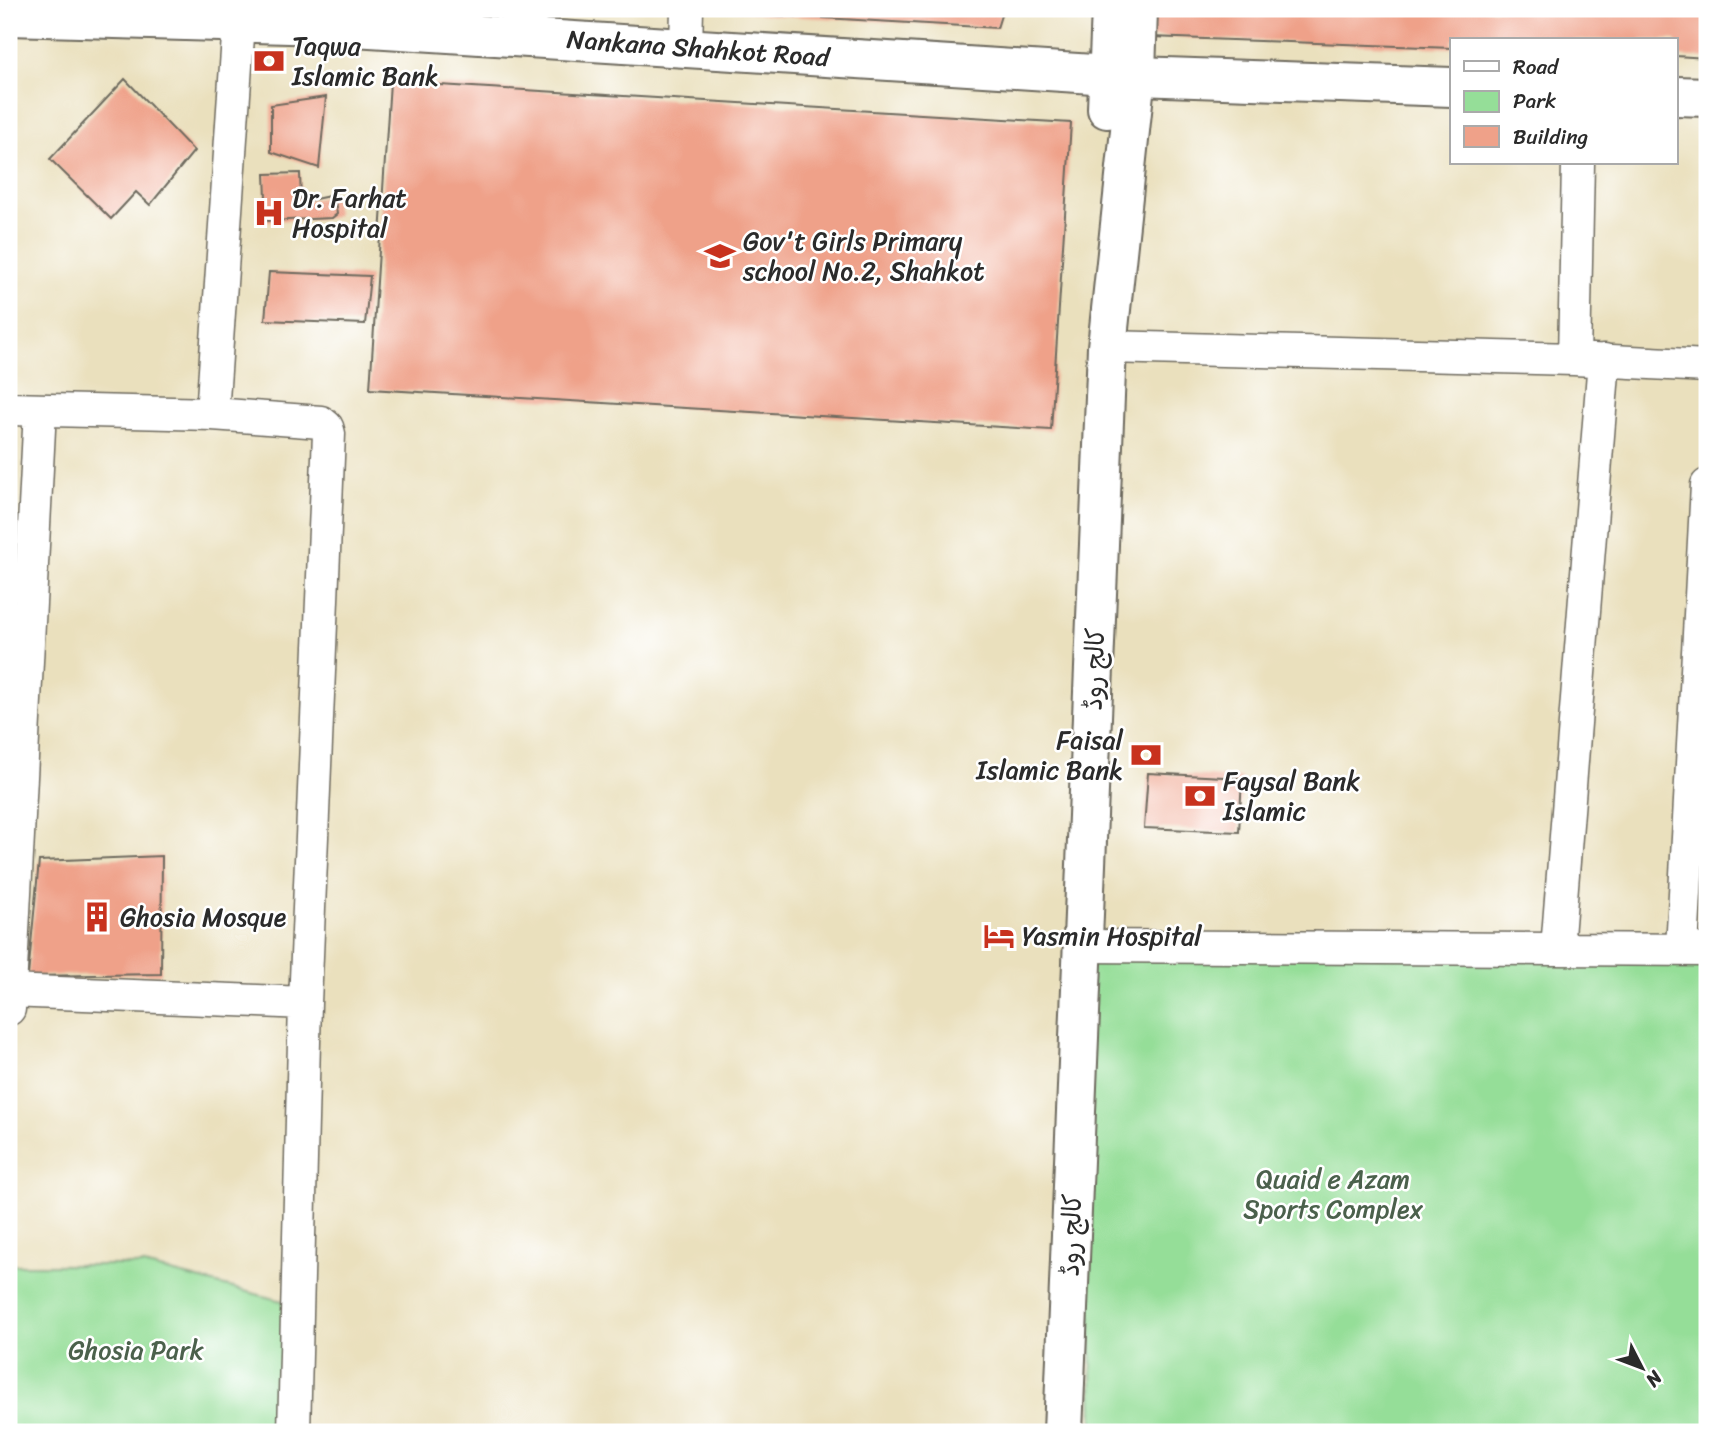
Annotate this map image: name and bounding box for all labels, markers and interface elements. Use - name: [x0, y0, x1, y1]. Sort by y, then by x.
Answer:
- street label: Nankana Shahkot Road: [565, 16, 833, 80]
- place label: Taqwa Islamic Bank: [291, 23, 439, 99]
- legend: [1450, 38, 1678, 164]
- bank icon: Taqwa Islamic Bank: [252, 44, 286, 78]
- text: Road: [1513, 48, 1560, 86]
- text: Park: [1513, 82, 1556, 120]
- text: Building: [1513, 118, 1589, 156]
- place label: Dr. Farhat Hospital: [292, 175, 407, 251]
- hospital icon: Dr. Farhat Hospital: [252, 196, 286, 230]
- place label: Gov't Girls Primary school No.2, Shahkot: [742, 218, 985, 294]
- school or university icon: Gov't Girls Primary school No.2, Shahkot: [703, 239, 737, 273]
- street label: کالج روڈ: [1070, 627, 1118, 711]
- place label: Faisal Islamic Bank: [975, 717, 1124, 793]
- bank icon: Faisal Islamic Bank: [1129, 738, 1163, 772]
- place label: Faysal Bank Islamic: [1222, 758, 1360, 834]
- bank icon: Faysal Bank Islamic: [1183, 779, 1217, 813]
- place label: Ghosia Mosque: [120, 894, 287, 940]
- building icon: Ghosia Mosque: [80, 900, 114, 934]
- place label: Yasmin Hospital: [1022, 913, 1202, 959]
- hotel icon: Yasmin Hospital: [982, 919, 1016, 953]
- park label: Quaid e Azam Sports Complex: [1243, 1156, 1423, 1232]
- street label: کالج روڈ: [1047, 1193, 1095, 1277]
- park label: Ghosia Park: [68, 1327, 204, 1373]
- north arrow: [1608, 1332, 1678, 1402]
- text: N: [1637, 1362, 1672, 1396]

